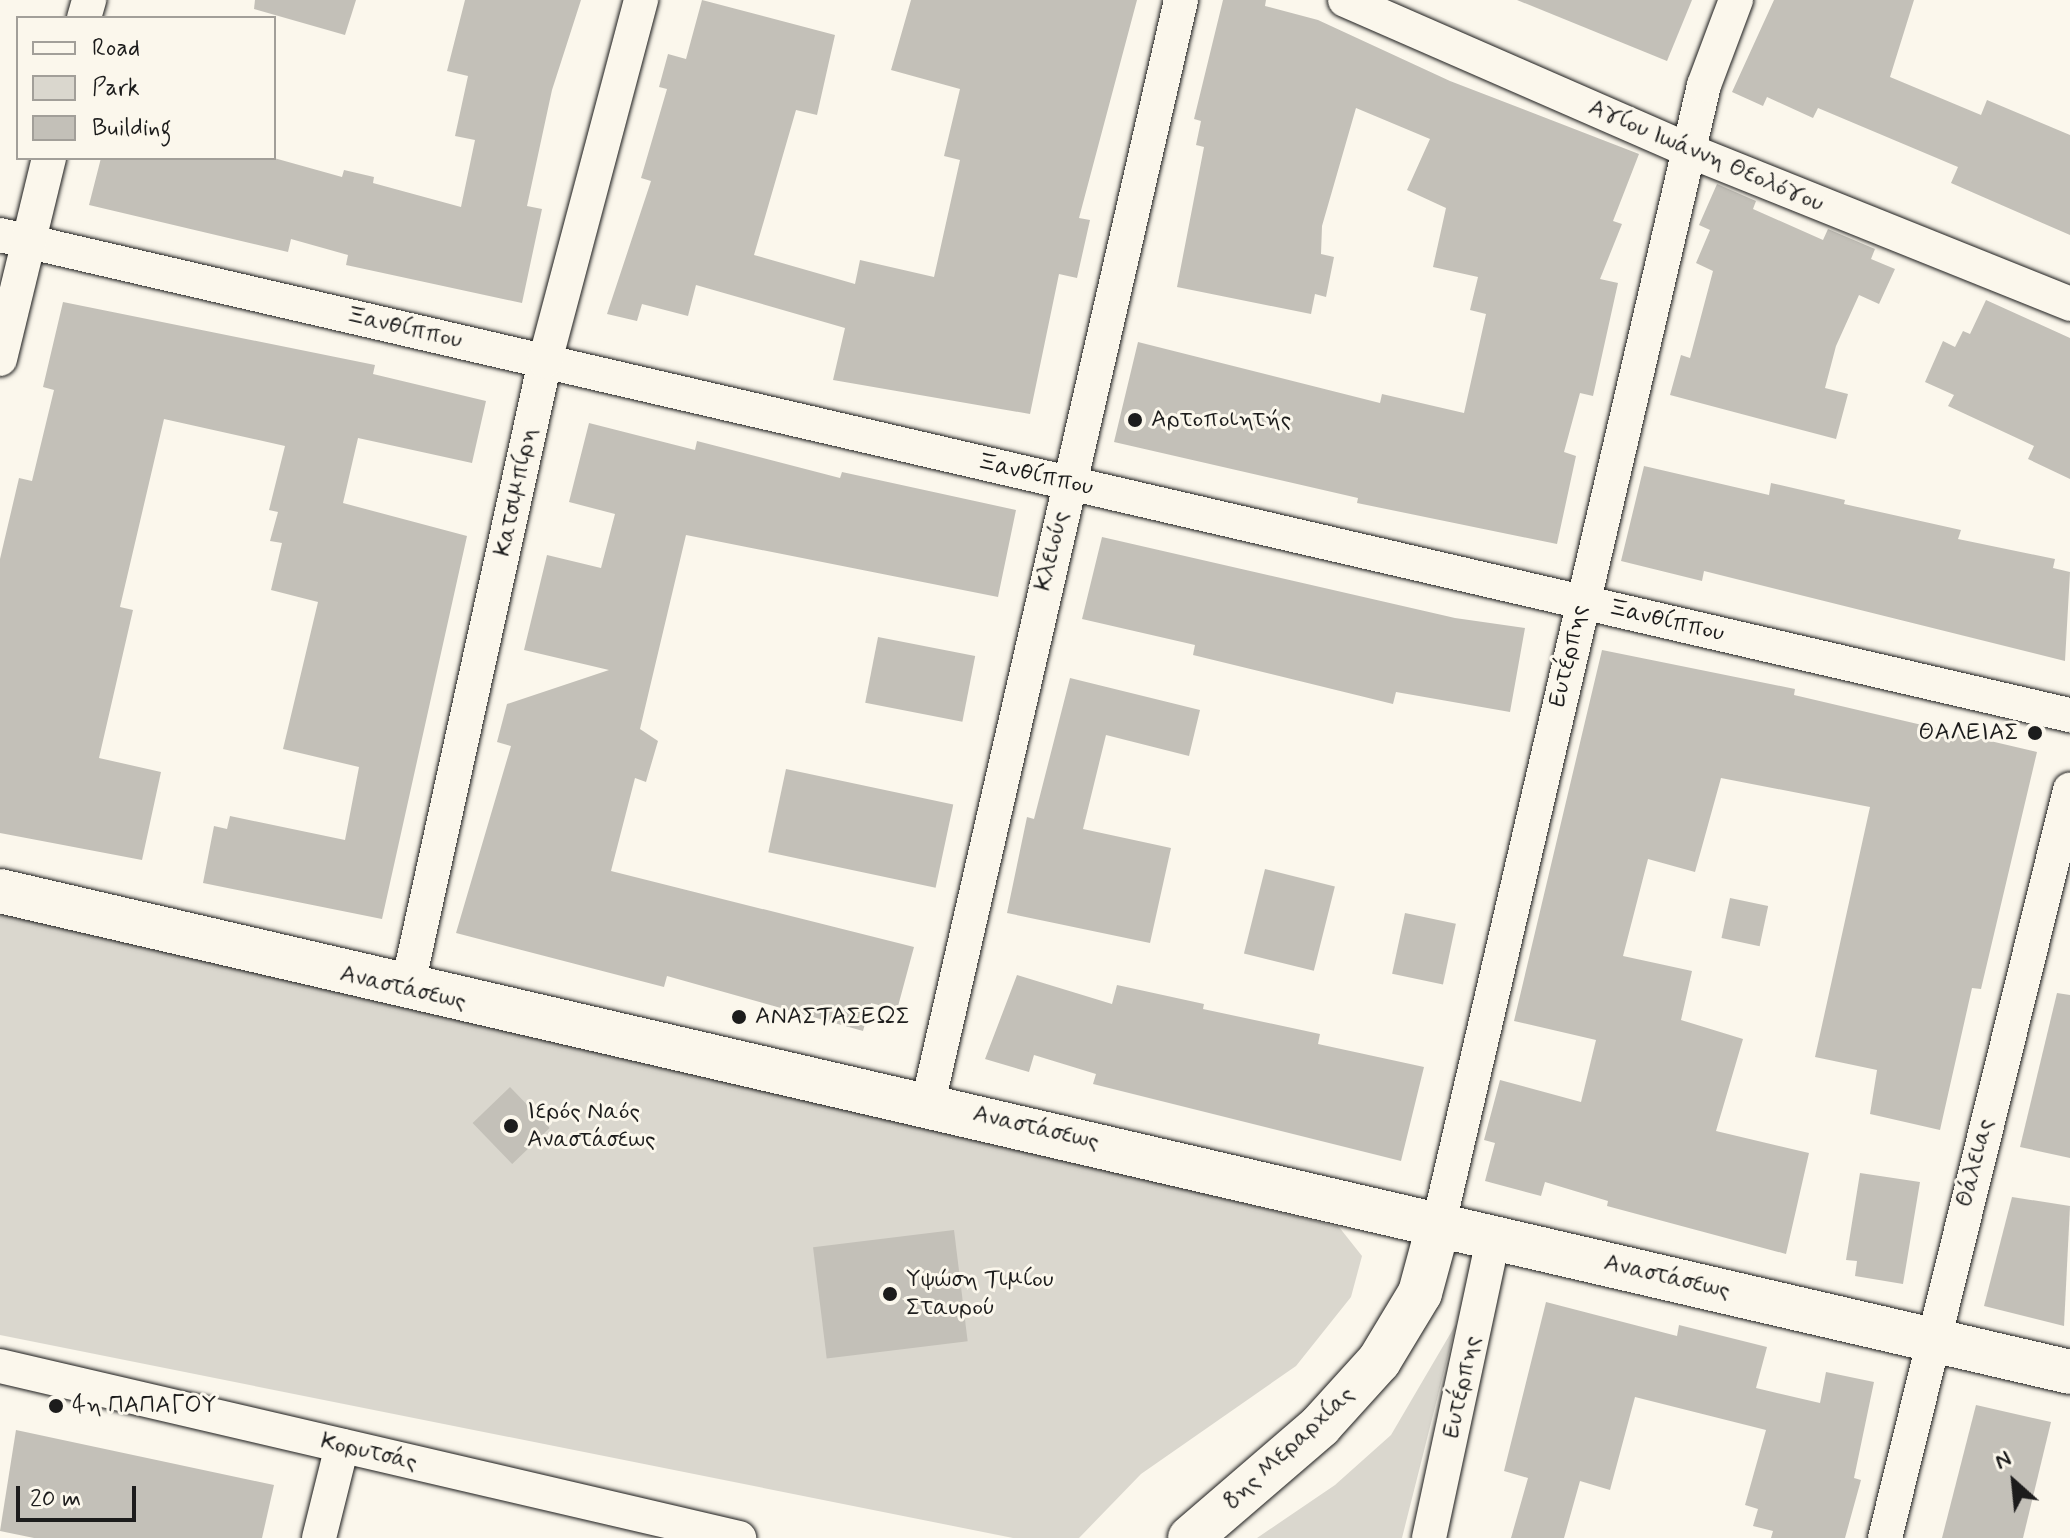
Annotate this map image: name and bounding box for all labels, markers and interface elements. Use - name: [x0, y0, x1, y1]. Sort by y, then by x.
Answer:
- legend: [16, 16, 276, 160]
- text: Road: [92, 33, 140, 64]
- text: Park: [92, 73, 140, 104]
- street label: Αγίου Ιωάννη Θεολόγου: [1584, 93, 1828, 219]
- text: Building: [92, 113, 172, 144]
- street label: Ξανθίππου: [343, 301, 465, 355]
- place label: Αρτοποιητής: [1151, 406, 1291, 434]
- marker: Αρτοποιητής: [1126, 411, 1144, 429]
- street label: Κατσιμπίρη: [488, 425, 544, 559]
- street label: Ξανθίππου: [974, 448, 1096, 502]
- street label: Κλειούς: [1029, 508, 1075, 594]
- street label: Ξανθίππου: [1605, 594, 1727, 648]
- street label: Ευτέρπης: [1543, 602, 1595, 710]
- place label: ΘΑΛΕΙΑΣ: [1918, 719, 2019, 747]
- marker: ΘΑΛΕΙΑΣ: [2026, 724, 2044, 742]
- street label: Αναστάσεως: [337, 960, 469, 1016]
- place label: ΑΝΑΣΤΑΣΕΩΣ: [755, 1003, 910, 1031]
- marker: ΑΝΑΣΤΑΣΕΩΣ: [730, 1008, 748, 1026]
- place label: Ιερός Ναός Αναστάσεως: [527, 1098, 655, 1154]
- street label: Αναστάσεως: [970, 1100, 1102, 1156]
- street label: Θάλειας: [1950, 1116, 2000, 1210]
- marker: Ιερός Ναός Αναστάσεως: [502, 1117, 520, 1135]
- street label: Αναστάσεως: [1601, 1249, 1733, 1305]
- place label: Υψώση Τιμίου Σταυρού: [906, 1266, 1054, 1322]
- marker: Υψώση Τιμίου Σταυρού: [881, 1285, 899, 1303]
- street label: Ευτέρπης: [1437, 1333, 1487, 1441]
- street label: 8ης Μεραρχίας: [1218, 1380, 1360, 1516]
- place label: 4η ΠΑΠΑΓΟΥ: [72, 1392, 216, 1420]
- marker: 4η ΠΑΠΑΓΟΥ: [47, 1397, 65, 1415]
- street label: Κορυτσάς: [318, 1427, 420, 1477]
- north arrow: [1974, 1442, 2054, 1522]
- text: N: [1990, 1445, 2016, 1476]
- scale bar: [20, 1470, 140, 1520]
- text: 20 m: [30, 1484, 81, 1515]

